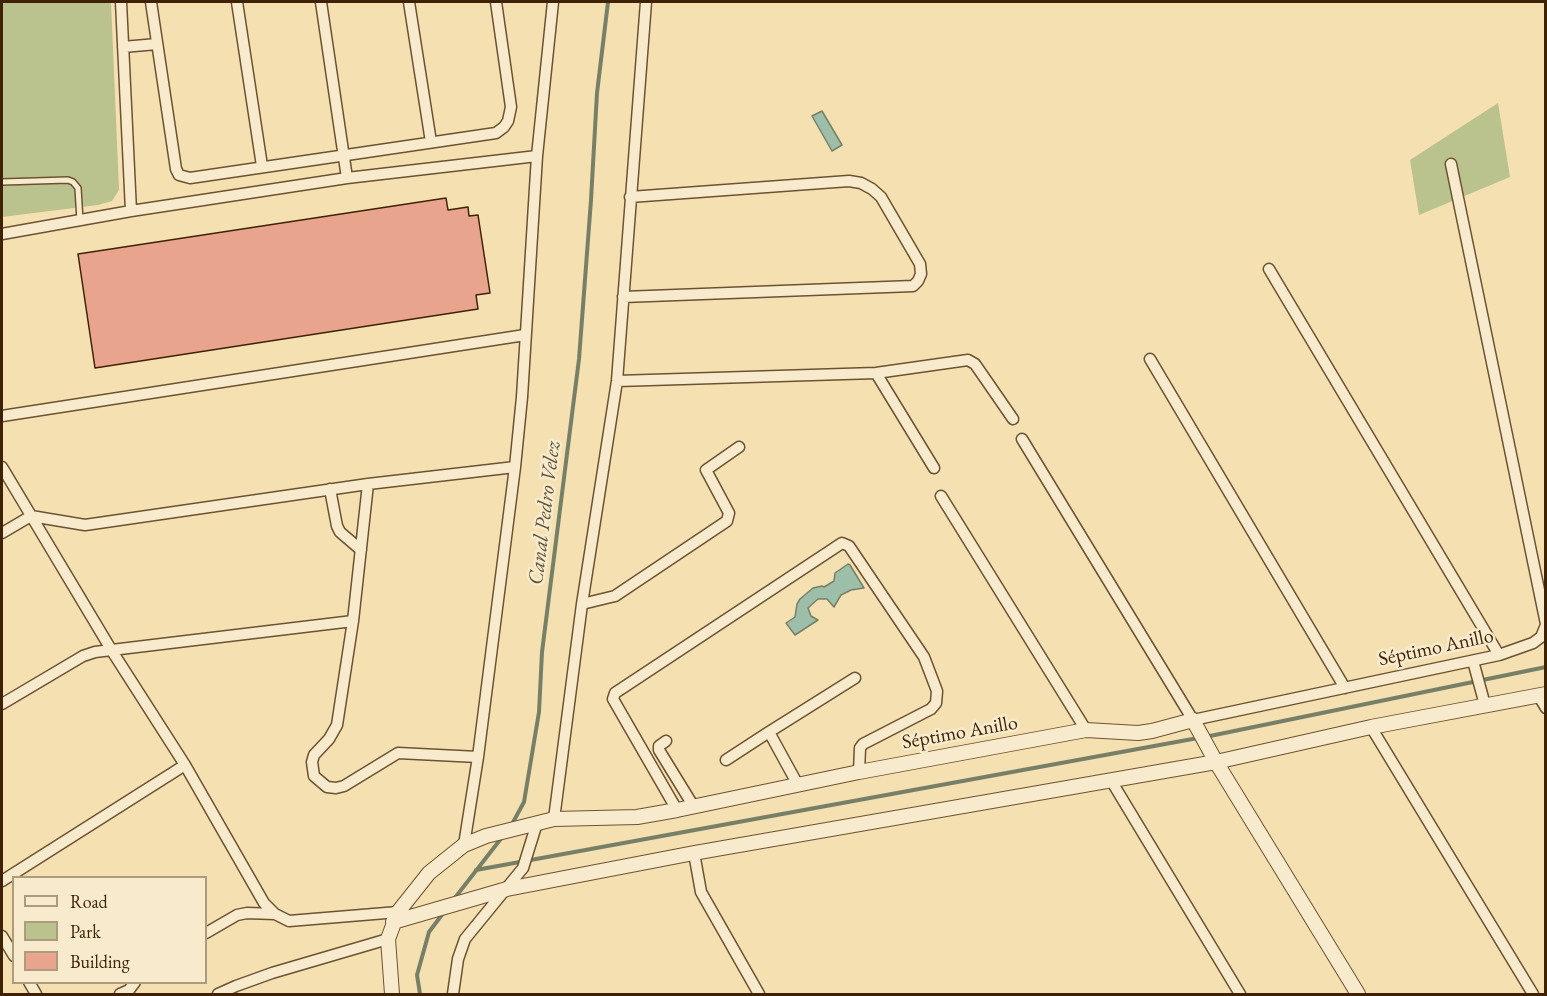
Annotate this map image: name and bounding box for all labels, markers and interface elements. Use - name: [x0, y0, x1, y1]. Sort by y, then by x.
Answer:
- water label: Canal Pedro Velez: [524, 440, 566, 586]
- street label: Séptimo Anillo: [1376, 624, 1496, 672]
- street label: Séptimo Anillo: [900, 711, 1020, 755]
- legend: [12, 876, 207, 984]
- text: Road: [70, 890, 108, 913]
- text: Park: [70, 920, 101, 943]
- text: Building: [70, 950, 130, 973]

